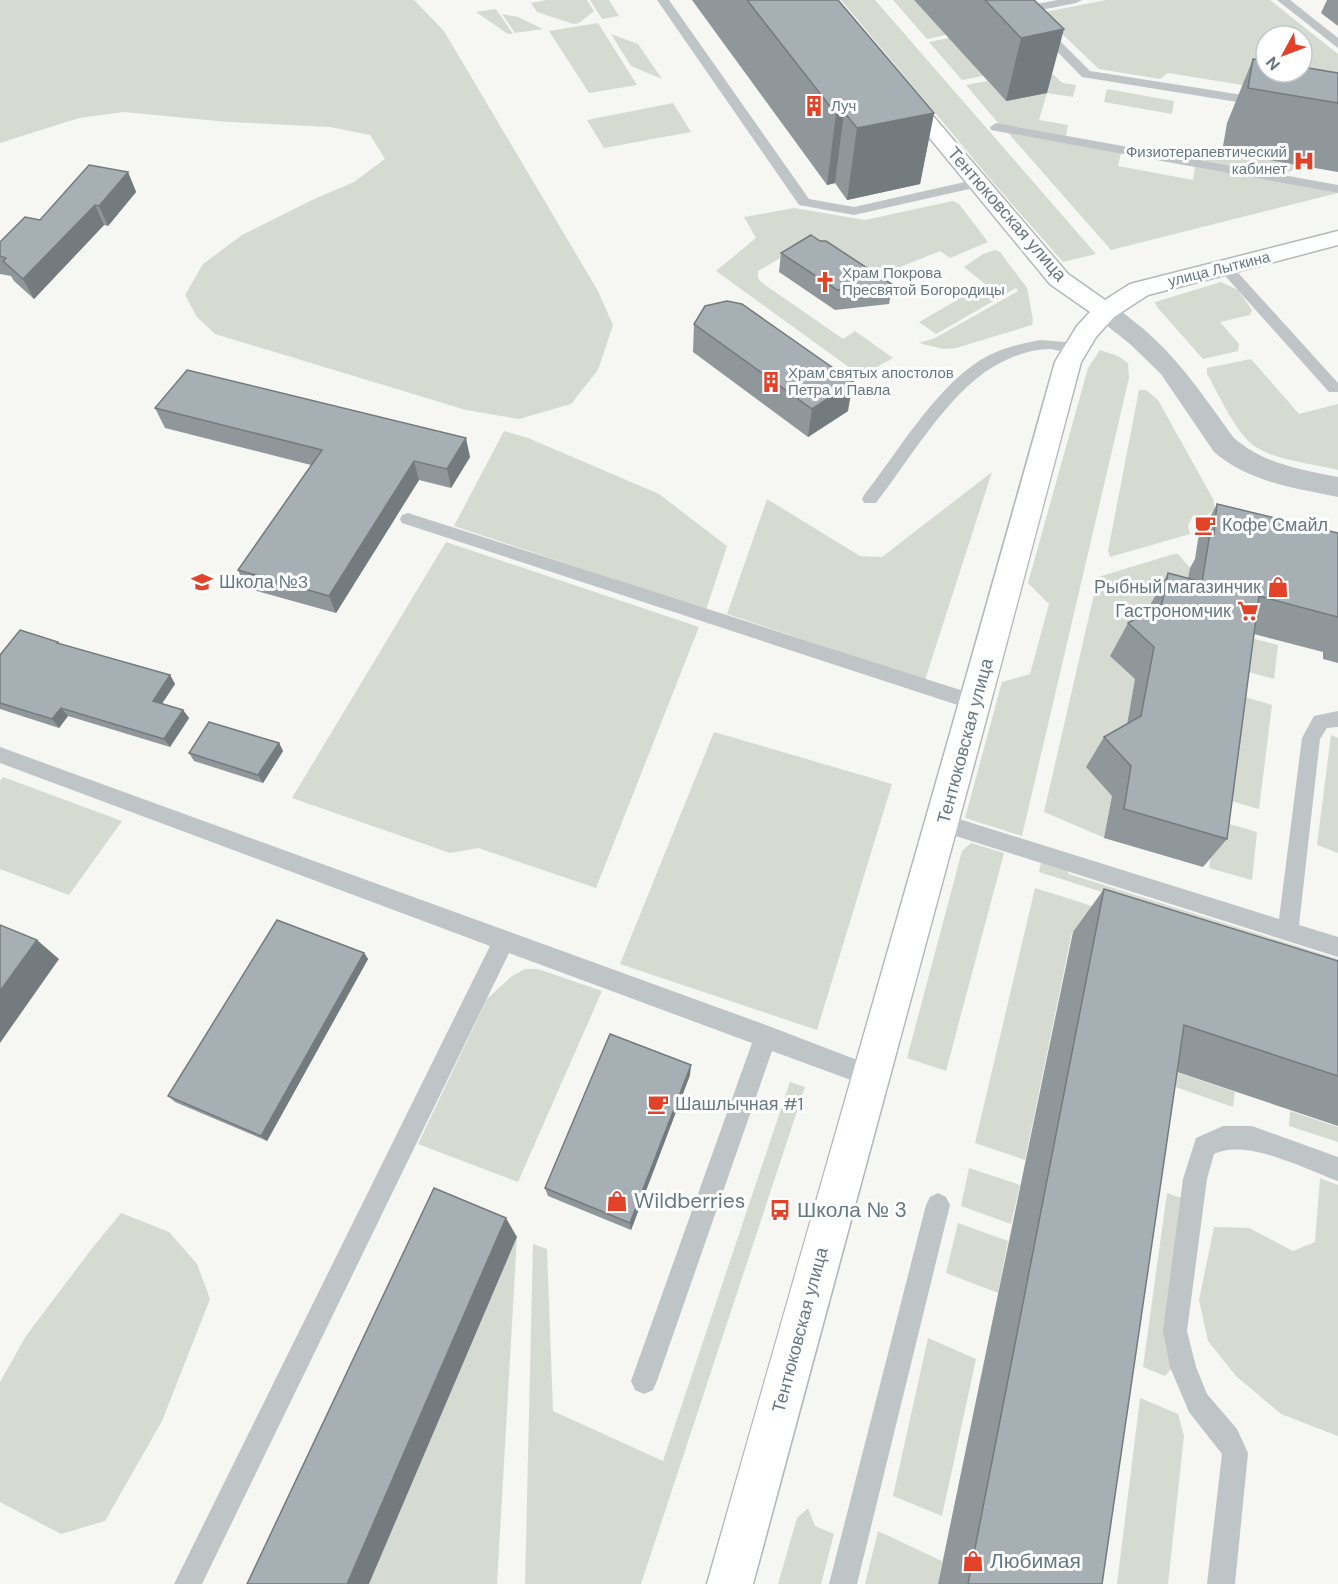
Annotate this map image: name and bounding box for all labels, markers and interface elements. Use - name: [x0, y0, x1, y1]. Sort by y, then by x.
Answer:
- north arrow: [1254, 24, 1314, 84]
- text: N: [1261, 52, 1285, 75]
- building icon: Луч: [802, 94, 826, 118]
- place label: Луч: [831, 96, 856, 116]
- street label: Тентюковская улица: [942, 142, 1073, 287]
- place label: Физиотерапевтический кабинет: [1126, 142, 1287, 179]
- hospital icon: Физиотерапевтический кабинет: [1292, 149, 1316, 173]
- street label: улица Лыткина: [1166, 247, 1273, 291]
- place label: Храм Покрова Пресвятой Богородицы: [842, 263, 1005, 300]
- church icon: Храм Покрова Пресвятой Богородицы: [813, 270, 837, 294]
- place label: Храм святых апостолов Петра и Павла: [788, 363, 954, 400]
- building icon: Храм святых апостолов Петра и Павла: [759, 370, 783, 394]
- cafe icon: Кофе Смайл: [1193, 513, 1217, 537]
- place label: Кофе Смайл: [1222, 513, 1328, 537]
- school or university icon: Школа №3: [190, 570, 214, 594]
- place label: Школа №3: [219, 570, 308, 594]
- place label: Рыбный магазинчик: [1094, 575, 1261, 599]
- shop icon: Рыбный магазинчик: [1266, 575, 1290, 599]
- place label: Гастрономчик: [1115, 599, 1231, 623]
- supermarket icon: Гастрономчик: [1236, 599, 1260, 623]
- street label: Тентюковская улица: [931, 655, 999, 826]
- cafe icon: Шашлычная #1: [646, 1092, 670, 1116]
- place label: Шашлычная #1: [675, 1092, 803, 1116]
- place label: Wildberries: [634, 1187, 745, 1215]
- shop icon: Wildberries: [605, 1189, 629, 1213]
- place label: Школа № 3: [797, 1196, 907, 1224]
- bus stop icon: Школа № 3: [768, 1198, 792, 1222]
- street label: Тентюковская улица: [766, 1244, 834, 1415]
- place label: Любимая: [990, 1547, 1081, 1575]
- shop icon: Любимая: [961, 1549, 985, 1573]

